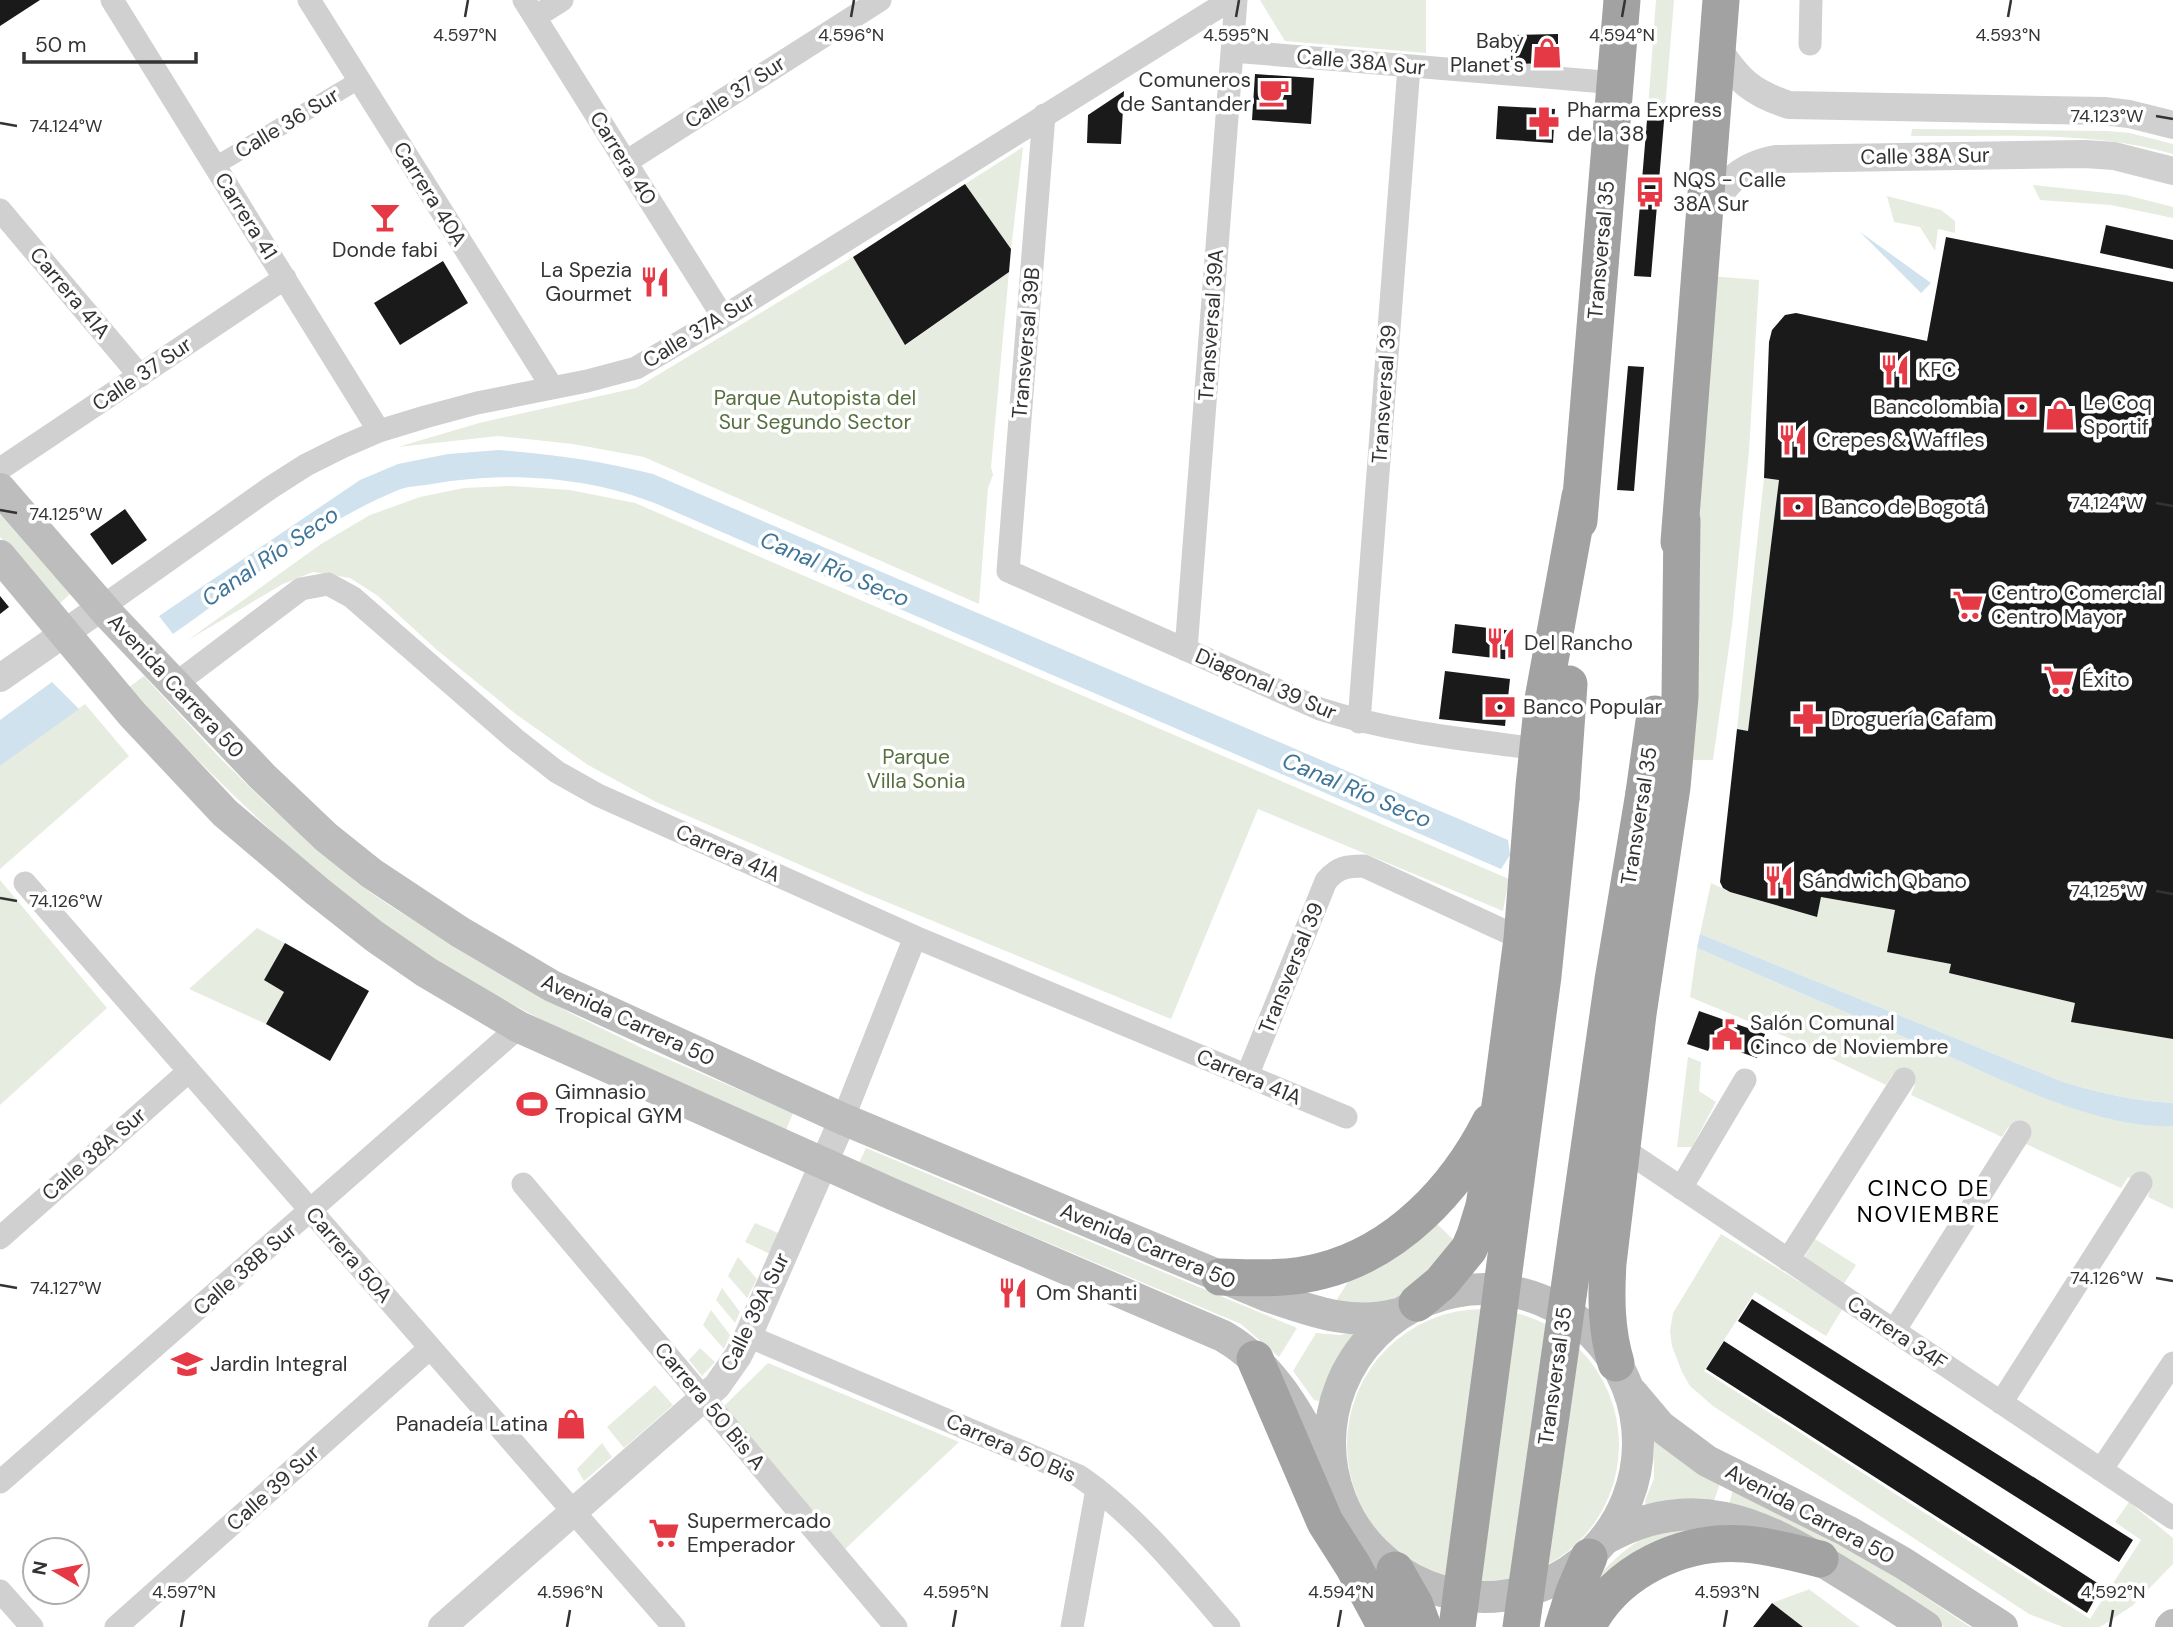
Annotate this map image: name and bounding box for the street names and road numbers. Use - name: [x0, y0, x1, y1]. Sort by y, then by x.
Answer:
- street label: Calle 38A Sur: [1295, 42, 1427, 82]
- street label: Calle 37 Sur: [679, 49, 791, 135]
- street label: Calle 36 Sur: [230, 81, 344, 165]
- street label: Carrera 40: [583, 106, 663, 210]
- street label: Carrera 40A: [387, 136, 473, 252]
- street label: Calle 38A Sur: [1860, 141, 1990, 171]
- street label: Carrera 41: [208, 167, 284, 265]
- street label: Transversal 35: [1581, 179, 1621, 321]
- street label: Carrera 41A: [23, 241, 117, 345]
- street label: Transversal 39A: [1192, 248, 1230, 402]
- street label: Transversal 39B: [1005, 266, 1047, 420]
- street label: Calle 37A Sur: [638, 285, 761, 375]
- street label: Transversal 39: [1365, 324, 1403, 464]
- street label: Calle 37 Sur: [87, 330, 197, 418]
- street label: Avenida Carrera 50: [102, 608, 250, 764]
- street label: Diagonal 39 Sur: [1191, 642, 1341, 726]
- street label: Transversal 35: [1614, 745, 1664, 887]
- street label: Carrera 41A: [671, 818, 785, 889]
- street label: Transversal 39: [1252, 898, 1330, 1038]
- street label: Avenida Carrera 50: [537, 968, 719, 1072]
- street label: Carrera 41A: [1192, 1042, 1306, 1112]
- street label: Calle 38A Sur: [36, 1101, 152, 1207]
- street label: Avenida Carrera 50: [1056, 1196, 1240, 1296]
- street label: Carrera 50A: [300, 1201, 399, 1309]
- street label: Calle 38B Sur: [187, 1216, 303, 1322]
- street label: Calle 39A Sur: [714, 1248, 796, 1376]
- street label: Carrera 34F: [1842, 1289, 1952, 1377]
- street label: Transversal 35: [1531, 1305, 1579, 1447]
- street label: Carrera 50 Bis A: [648, 1336, 772, 1476]
- street label: Carrera 50 Bis: [942, 1407, 1080, 1489]
- street label: Calle 39 Sur: [221, 1439, 326, 1537]
- street label: Avenida Carrera 50: [1720, 1457, 1900, 1571]

